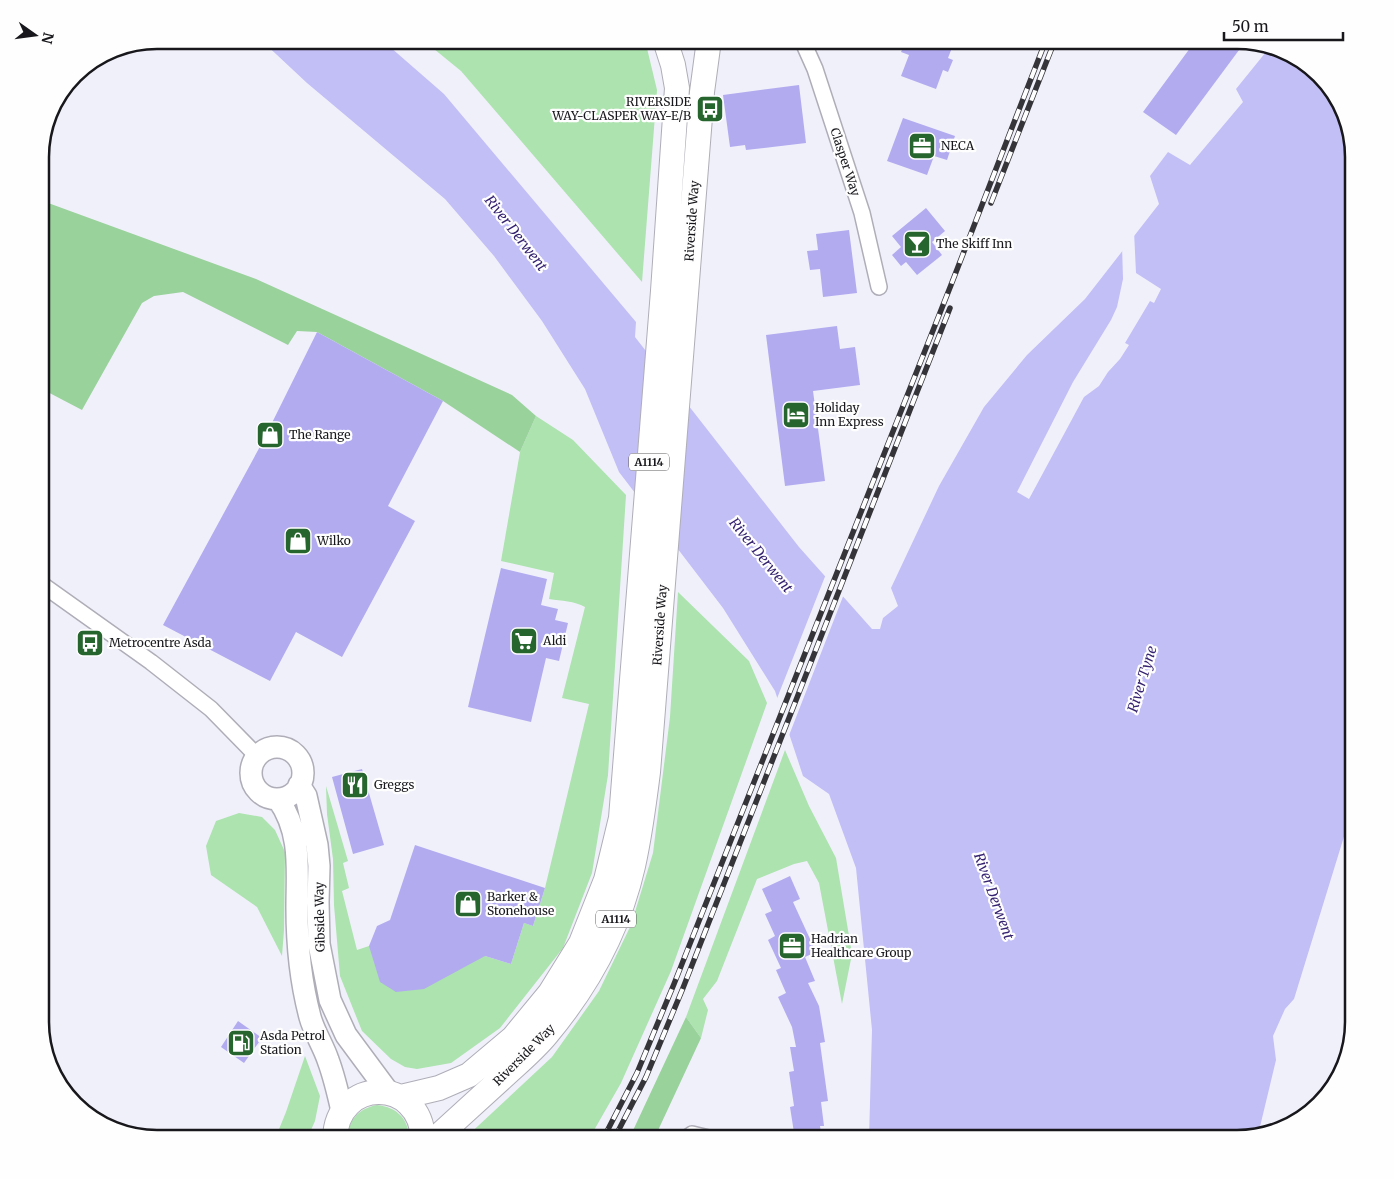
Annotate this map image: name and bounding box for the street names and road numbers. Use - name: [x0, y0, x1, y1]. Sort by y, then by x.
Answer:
- street label: Clasper Way: [827, 126, 864, 198]
- street label: Riverside Way: [681, 180, 702, 262]
- road number: A1114: [629, 454, 669, 471]
- street label: Riverside Way: [649, 584, 670, 666]
- street label: Gibside Way: [311, 882, 328, 952]
- road number: A1114: [596, 911, 636, 928]
- street label: Riverside Way: [490, 1021, 558, 1089]

